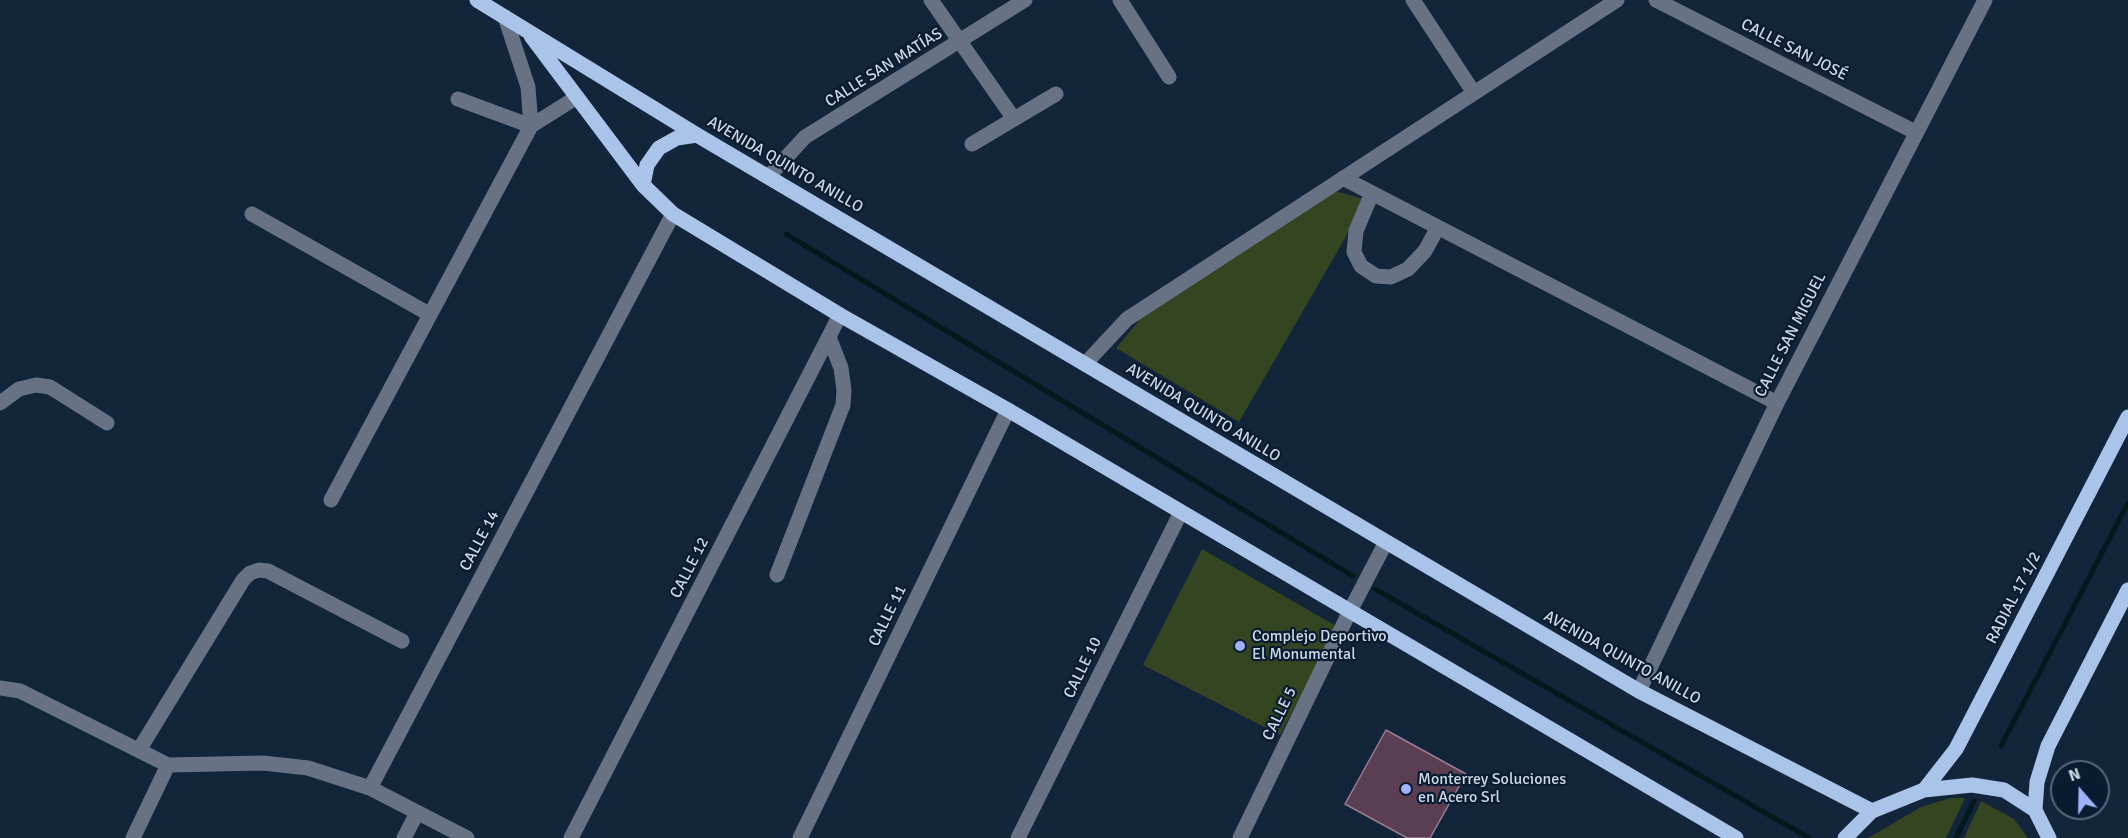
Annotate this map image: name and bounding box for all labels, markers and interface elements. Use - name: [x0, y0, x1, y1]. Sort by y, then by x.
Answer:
- street label: CALLE SAN JOSÉ: [1738, 15, 1850, 85]
- street label: CALLE SAN MATÍAS: [822, 24, 946, 112]
- street label: AVENIDA QUINTO ANILLO: [704, 113, 866, 217]
- street label: CALLE SAN MIGUEL: [1751, 269, 1831, 401]
- street label: AVENIDA QUINTO ANILLO: [1122, 359, 1284, 467]
- street label: CALLE 14: [456, 507, 504, 575]
- street label: CALLE 12: [667, 534, 713, 602]
- street label: RADIAL 17 1/2: [1983, 549, 2045, 647]
- street label: CALLE 11: [865, 582, 911, 650]
- street label: AVENIDA QUINTO ANILLO: [1540, 607, 1704, 709]
- place label: Complejo Deportivo El Monumental: [1252, 627, 1387, 665]
- street label: CALLE 10: [1060, 634, 1106, 702]
- marker: Complejo Deportivo El Monumental: [1233, 639, 1247, 653]
- street label: CALLE 5: [1259, 684, 1301, 744]
- north arrow: [2050, 760, 2110, 820]
- text: N: [2066, 764, 2083, 786]
- place label: Monterrey Soluciones en Acero Srl: [1418, 770, 1566, 808]
- marker: Monterrey Soluciones en Acero Srl: [1399, 782, 1413, 796]

